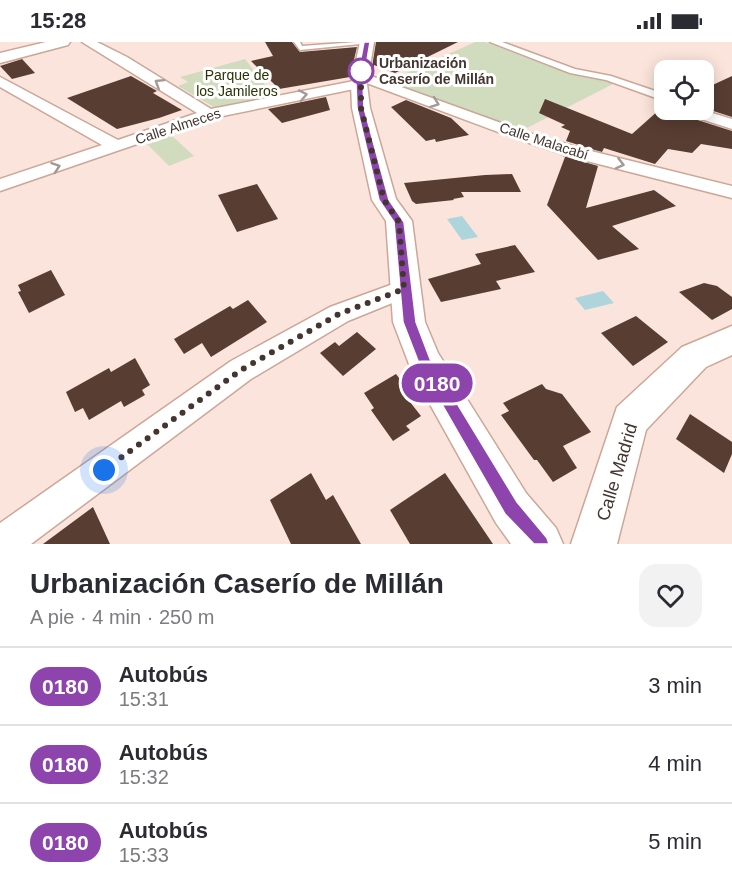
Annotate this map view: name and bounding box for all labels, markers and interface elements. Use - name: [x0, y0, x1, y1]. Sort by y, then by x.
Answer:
- text: 15:28: [30, 8, 86, 33]
- place label: Urbanización Caserío de Millán: [379, 55, 494, 87]
- marker: Urbanización Caserío de Millán: [348, 58, 374, 84]
- map controls: [654, 60, 714, 120]
- button: locate: [654, 60, 714, 120]
- park label: Parque de los Jamileros: [196, 67, 278, 99]
- one-way arrow: [155, 78, 165, 90]
- one-way arrow: [298, 89, 308, 102]
- one-way arrow: [429, 95, 440, 108]
- street label: Calle Almeces: [133, 105, 223, 147]
- street label: Calle Malacabí: [497, 119, 591, 163]
- one-way arrow: [615, 156, 625, 169]
- one-way arrow: [50, 162, 61, 175]
- line badge: 0180: [395, 364, 479, 402]
- text: 0180: [414, 372, 460, 395]
- street label: Calle Madrid: [593, 421, 641, 523]
- your location: [89, 455, 119, 485]
- button: heart: [639, 564, 702, 627]
- text: Urbanización Caserío de Millán: [30, 568, 444, 599]
- text: A pie · 4 min · 250 m: [30, 606, 215, 628]
- text: Autobús: [119, 662, 208, 687]
- text: 3 min: [648, 673, 702, 698]
- text: 0180: [42, 675, 89, 698]
- text: 15:31: [119, 688, 169, 710]
- text: Autobús: [119, 740, 208, 765]
- text: 4 min: [648, 751, 702, 776]
- text: 0180: [42, 753, 89, 776]
- text: 15:32: [119, 766, 169, 788]
- text: Autobús: [119, 818, 208, 843]
- text: 5 min: [648, 829, 702, 854]
- text: 0180: [42, 831, 89, 854]
- text: 15:33: [119, 844, 169, 866]

